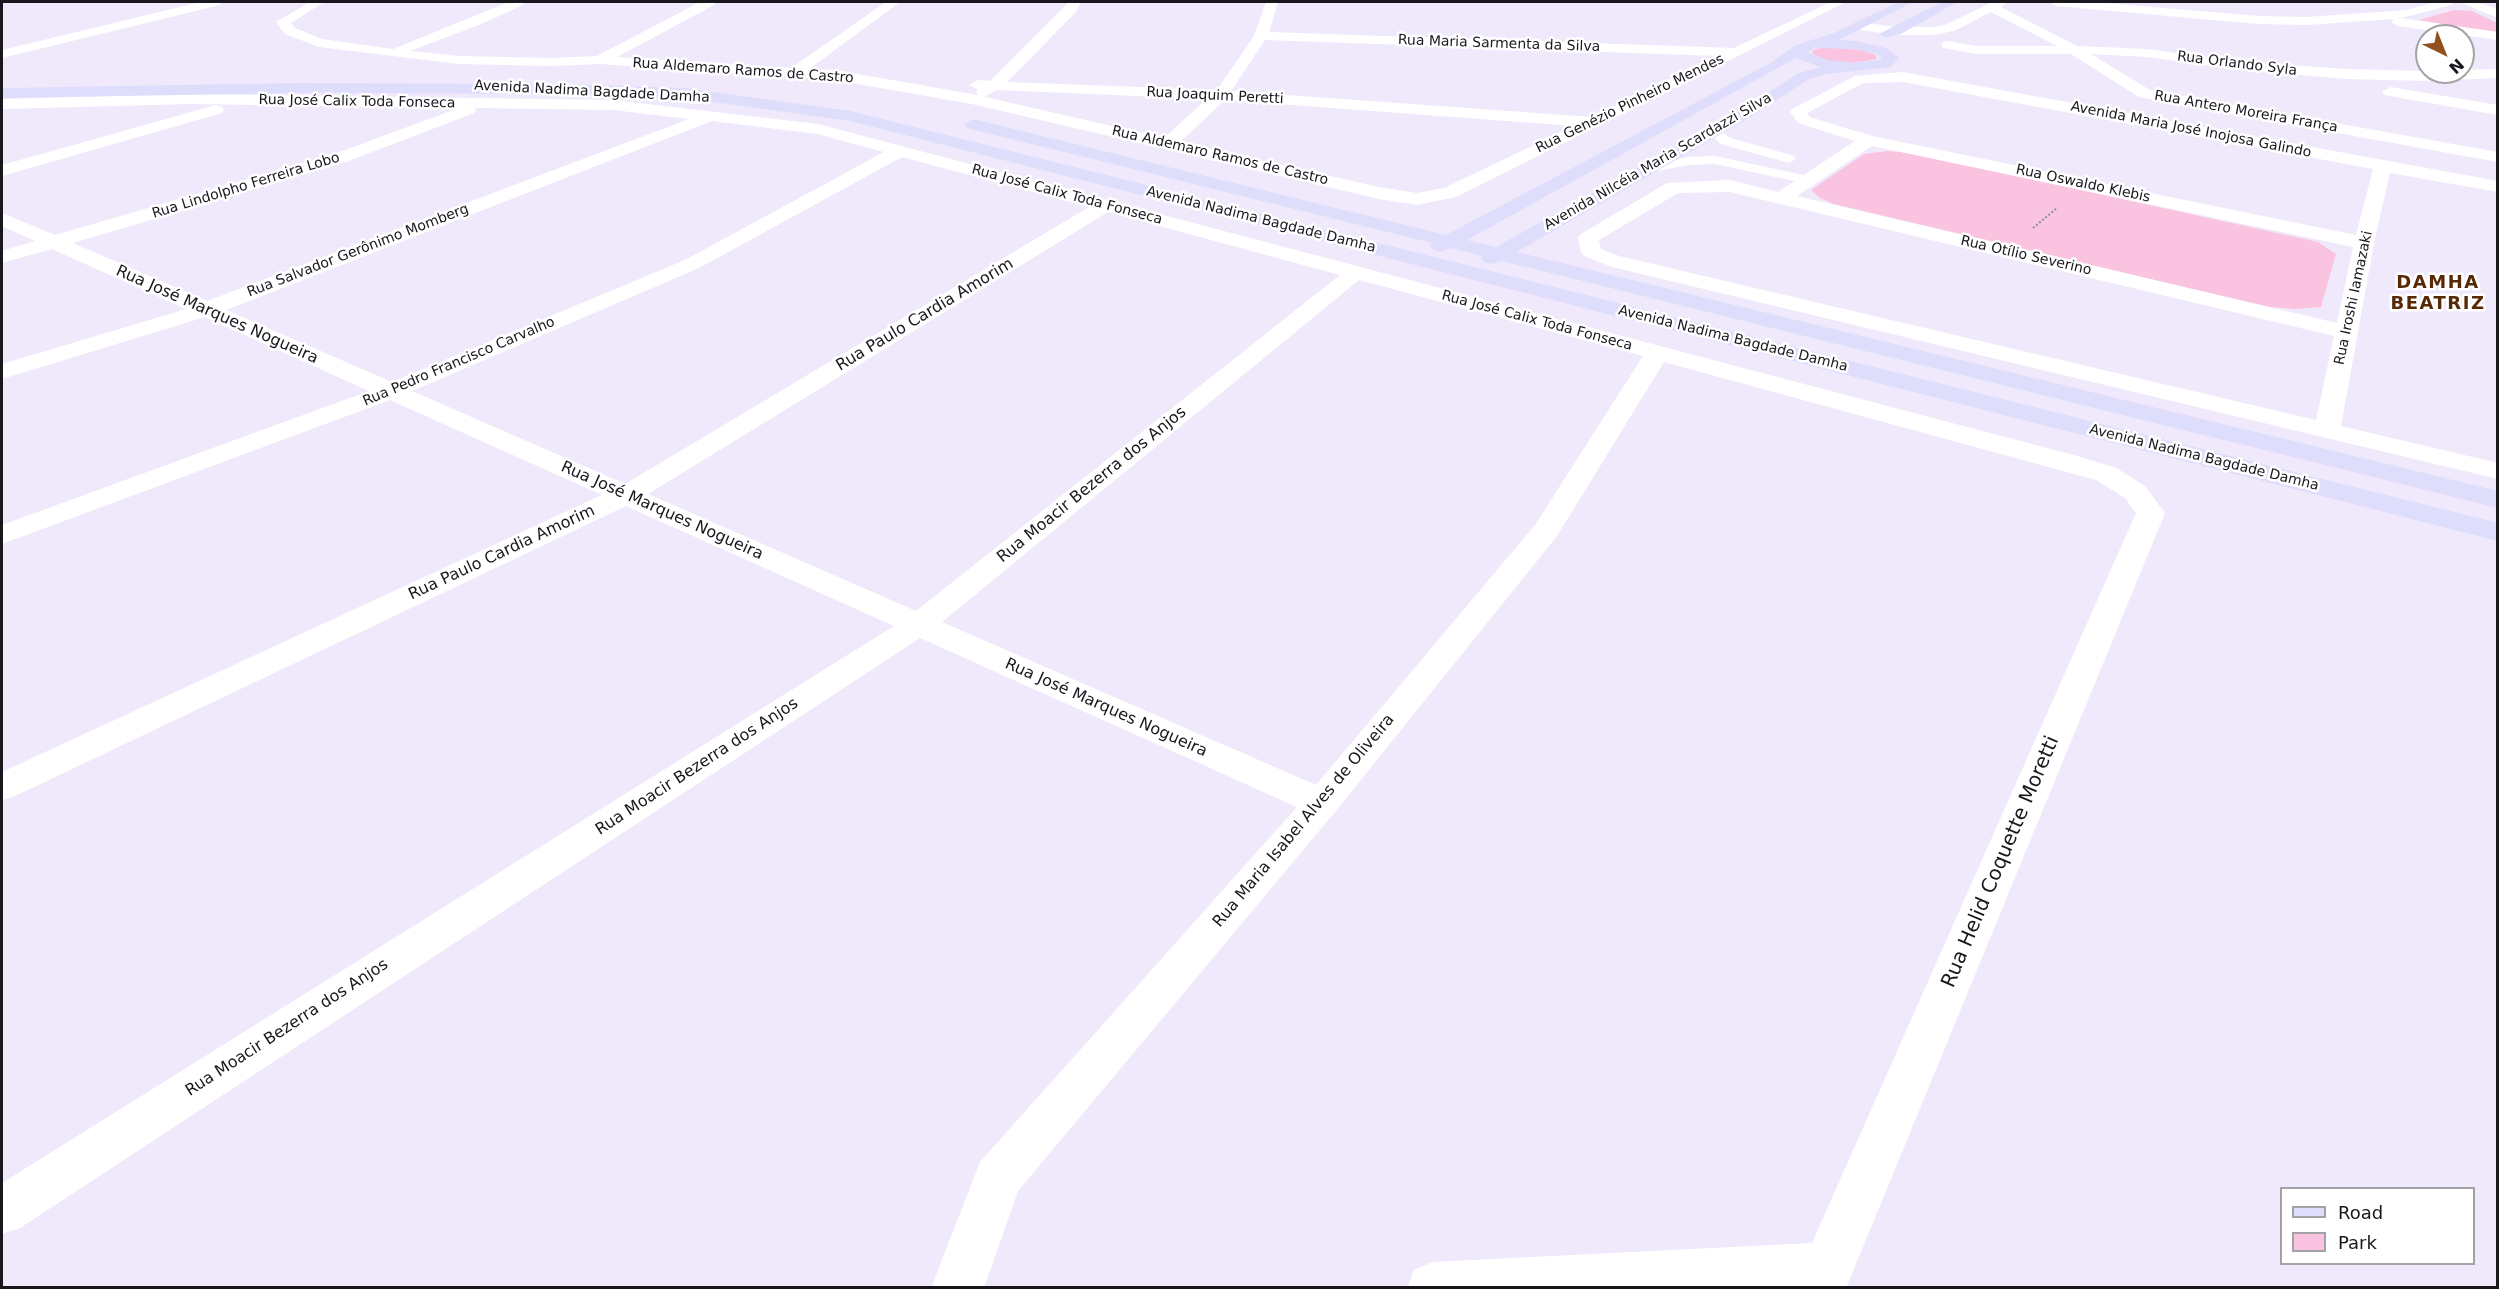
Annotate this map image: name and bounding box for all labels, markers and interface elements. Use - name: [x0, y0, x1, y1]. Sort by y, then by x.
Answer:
- north arrow: [2415, 24, 2475, 84]
- street label: Rua Maria Sarmenta da Silva: [1398, 32, 1600, 56]
- street label: Rua Orlando Syla: [2176, 48, 2298, 80]
- street label: Rua Genézio Pinheiro Mendes: [1533, 51, 1727, 157]
- street label: Rua Aldemaro Ramos de Castro: [632, 55, 854, 87]
- text: N: [2445, 55, 2468, 78]
- street label: Avenida Nadima Bagdade Damha: [474, 77, 710, 107]
- street label: Rua Joaquim Peretti: [1146, 84, 1284, 108]
- street label: Rua Antero Moreira França: [2153, 88, 2339, 136]
- street label: Avenida Nilcéia Maria Scardazzi Silva: [1541, 90, 1775, 234]
- street label: Rua José Calix Toda Fonseca: [258, 92, 456, 112]
- street label: Avenida Maria José Inojosa Galindo: [2069, 98, 2313, 162]
- street label: Rua Aldemaro Ramos de Castro: [1110, 123, 1330, 189]
- street label: Rua Lindolpho Ferreira Lobo: [150, 149, 342, 223]
- street label: Rua José Calix Toda Fonseca: [970, 161, 1164, 229]
- street label: Rua Oswaldo Klebis: [2014, 162, 2152, 206]
- street label: Avenida Nadima Bagdade Damha: [1145, 183, 1377, 257]
- street label: Rua Salvador Gerônimo Momberg: [245, 201, 471, 301]
- street label: Rua Iroshi Iamazaki: [2332, 229, 2376, 367]
- street label: Rua Otílio Severino: [1959, 233, 2093, 279]
- street label: Rua Paulo Cardia Amorim: [833, 254, 1017, 376]
- street label: Rua José Marques Nogueira: [113, 262, 321, 368]
- district label: DAMHA BEATRIZ: [2391, 272, 2485, 314]
- street label: Rua José Calix Toda Fonseca: [1440, 287, 1634, 355]
- street label: Avenida Nadima Bagdade Damha: [1617, 302, 1849, 376]
- street label: Rua Pedro Francisco Carvalho: [360, 314, 558, 410]
- street label: Rua Moacir Bezerra dos Anjos: [994, 403, 1190, 567]
- street label: Avenida Nadima Bagdade Damha: [2088, 421, 2320, 495]
- street label: Rua José Marques Nogueira: [558, 458, 766, 564]
- street label: Rua Paulo Cardia Amorim: [406, 501, 598, 605]
- street label: Rua José Marques Nogueira: [1002, 655, 1210, 761]
- street label: Rua Moacir Bezerra dos Anjos: [592, 694, 802, 840]
- street label: Rua Maria Isabel Alves de Oliveira: [1209, 711, 1399, 931]
- street label: Rua Helid Coquette Moretti: [1937, 733, 2065, 991]
- street label: Rua Moacir Bezerra dos Anjos: [182, 955, 392, 1101]
- legend: [2280, 1187, 2475, 1265]
- text: Road: [2338, 1202, 2383, 1223]
- text: Park: [2338, 1232, 2377, 1253]

